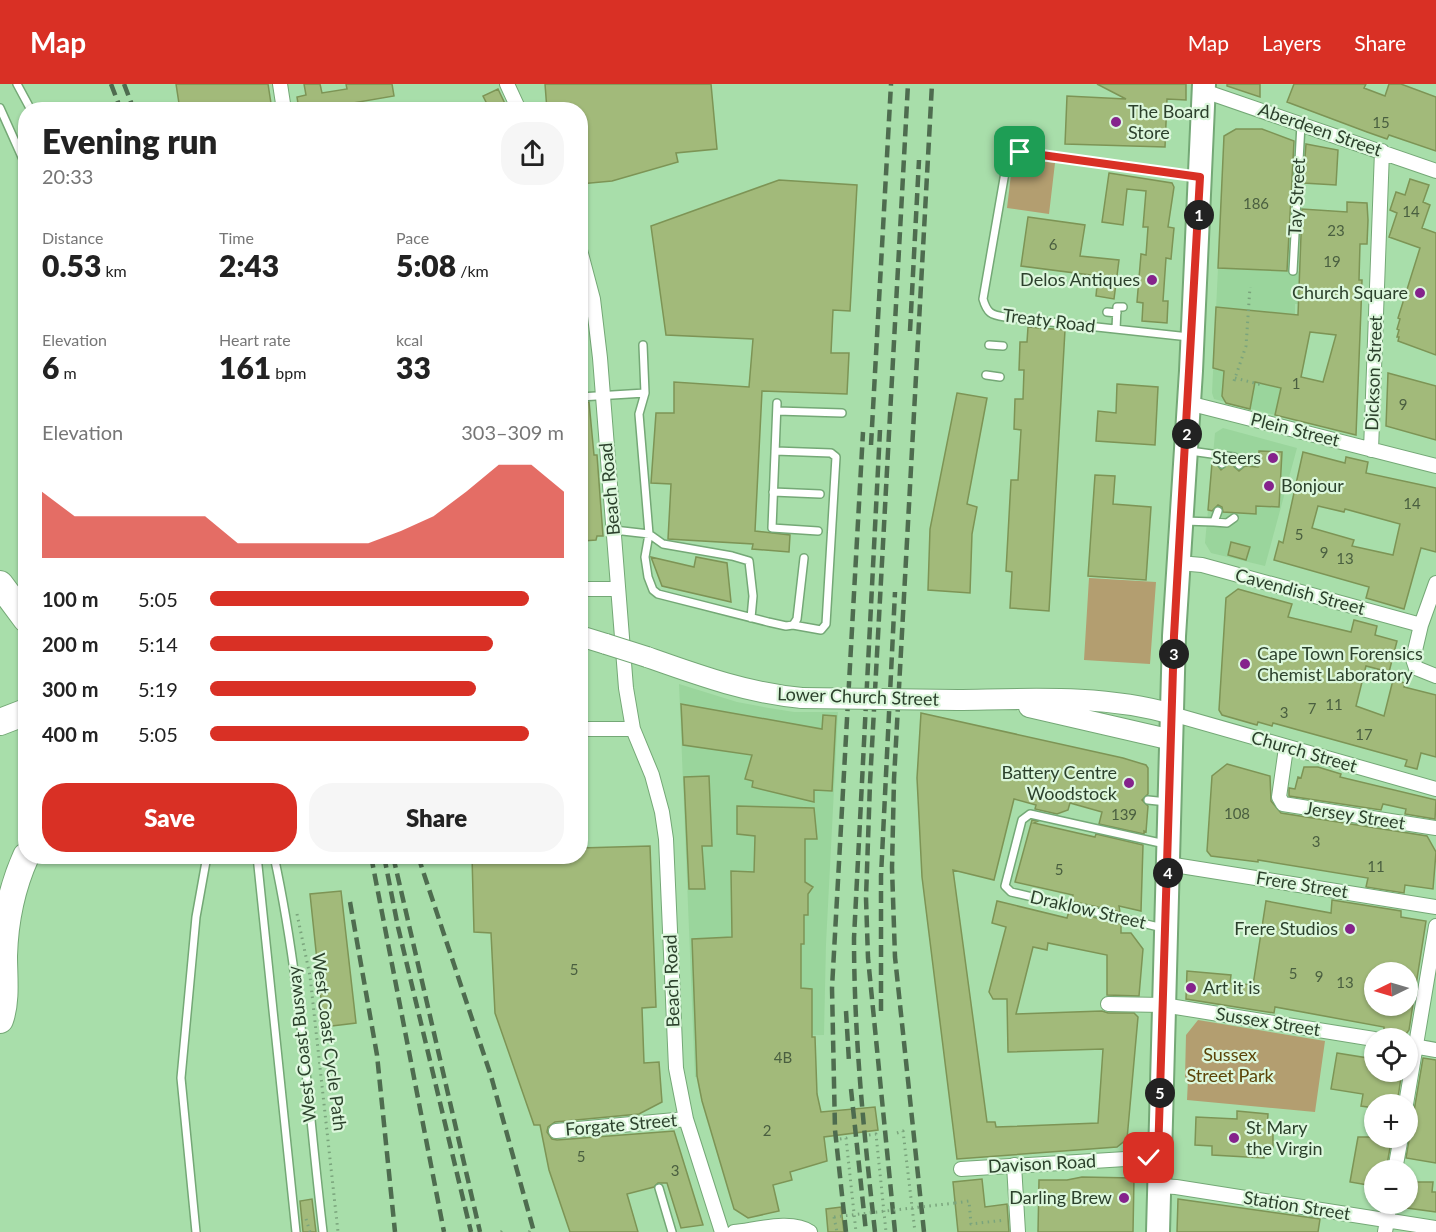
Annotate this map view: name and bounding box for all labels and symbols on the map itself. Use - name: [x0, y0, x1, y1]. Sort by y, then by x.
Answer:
- street label: Aberdeen Street: [1256, 98, 1385, 161]
- place label: The Board Store: [1128, 100, 1210, 143]
- house number: 15: [1372, 113, 1390, 131]
- marker: The Board Store: [1109, 115, 1123, 129]
- pin: [994, 126, 1045, 177]
- street label: Tay Street: [1283, 157, 1309, 237]
- house number: 186: [1243, 194, 1269, 212]
- pin: 1: [1184, 200, 1214, 230]
- house number: 14: [1402, 202, 1420, 220]
- house number: 23: [1327, 221, 1345, 239]
- house number: 6: [1049, 235, 1058, 253]
- house number: 19: [1323, 252, 1341, 270]
- place label: Delos Antiques: [1020, 268, 1140, 290]
- marker: Delos Antiques: [1145, 273, 1159, 287]
- place label: Church Square: [1292, 281, 1408, 303]
- marker: Church Square: [1413, 286, 1427, 300]
- street label: Treaty Road: [1002, 303, 1097, 337]
- street label: Dickson Street: [1360, 314, 1386, 431]
- house number: 1: [1292, 374, 1300, 392]
- house number: 9: [1399, 395, 1407, 413]
- street label: Plein Street: [1248, 407, 1343, 451]
- pin: 2: [1172, 419, 1202, 449]
- street label: Beach Road: [594, 442, 624, 536]
- place label: Steers: [1212, 446, 1261, 468]
- marker: Steers: [1266, 451, 1280, 465]
- place label: Bonjour: [1281, 474, 1344, 496]
- marker: Bonjour: [1262, 479, 1276, 493]
- house number: 14: [1403, 494, 1421, 512]
- house number: 5: [1295, 525, 1303, 543]
- house number: 9: [1320, 543, 1328, 561]
- house number: 13: [1336, 549, 1354, 567]
- street label: Cavendish Street: [1233, 563, 1368, 619]
- pin: 3: [1159, 639, 1189, 669]
- place label: Cape Town Forensics Chemist Laboratory: [1257, 642, 1423, 685]
- marker: Cape Town Forensics Chemist Laboratory: [1238, 657, 1252, 671]
- street label: Lower Church Street: [777, 682, 940, 710]
- house number: 11: [1325, 695, 1343, 713]
- house number: 7: [1308, 699, 1317, 717]
- house number: 3: [1280, 703, 1288, 721]
- street label: Church Street: [1249, 725, 1360, 777]
- house number: 17: [1355, 725, 1373, 743]
- place label: Battery Centre Woodstock: [1002, 761, 1118, 804]
- marker: Battery Centre Woodstock: [1122, 776, 1136, 790]
- street label: Jersey Street: [1303, 796, 1407, 834]
- house number: 108: [1224, 804, 1250, 822]
- house number: 139: [1111, 805, 1137, 823]
- house number: 3: [1312, 832, 1320, 850]
- house number: 11: [1367, 857, 1385, 875]
- pin: 4: [1153, 858, 1183, 888]
- house number: 5: [1055, 860, 1063, 878]
- street label: Frere Street: [1255, 866, 1350, 902]
- street label: Draklow Street: [1028, 885, 1149, 933]
- place label: Frere Studios: [1234, 917, 1338, 939]
- marker: Frere Studios: [1343, 922, 1357, 936]
- street label: Beach Road: [658, 934, 684, 1028]
- street label: West Coast Cycle Path: [308, 952, 352, 1132]
- house number: 5: [570, 960, 578, 978]
- north arrow: [1364, 962, 1418, 1016]
- street label: West Coast Busway: [282, 964, 320, 1123]
- house number: 5: [1289, 964, 1297, 982]
- house number: 9: [1315, 967, 1323, 985]
- house number: 13: [1336, 973, 1354, 991]
- place label: Art it is: [1203, 976, 1260, 998]
- marker: Art it is: [1184, 981, 1198, 995]
- street label: Sussex Street: [1214, 1002, 1323, 1040]
- park label: Sussex Street Park: [1186, 1043, 1274, 1086]
- house number: 4B: [774, 1048, 792, 1066]
- pin: 5: [1145, 1078, 1175, 1108]
- street label: Forgate Street: [564, 1108, 678, 1140]
- place label: St Mary the Virgin: [1246, 1116, 1323, 1159]
- house number: 2: [763, 1121, 771, 1139]
- marker: St Mary the Virgin: [1227, 1131, 1241, 1145]
- pin: [1123, 1132, 1174, 1183]
- house number: 5: [577, 1147, 585, 1165]
- street label: Davison Road: [987, 1149, 1097, 1177]
- house number: 3: [671, 1161, 679, 1179]
- place label: Darling Brew: [1009, 1186, 1112, 1208]
- street label: Station Street: [1242, 1186, 1353, 1224]
- marker: Darling Brew: [1117, 1191, 1131, 1205]

